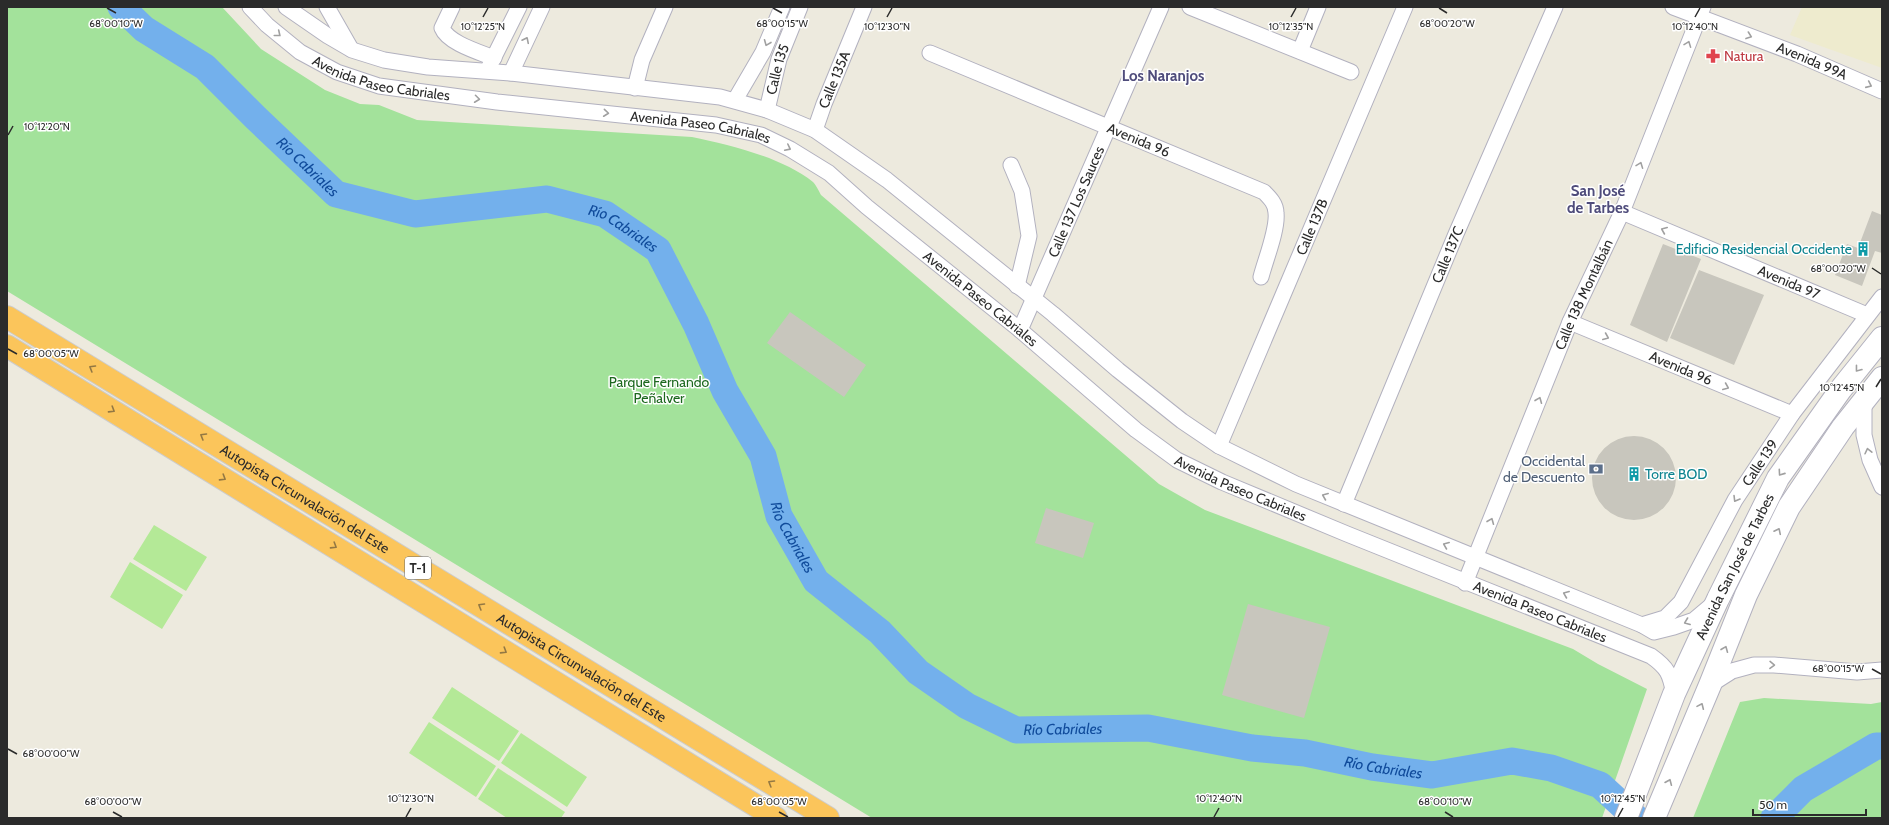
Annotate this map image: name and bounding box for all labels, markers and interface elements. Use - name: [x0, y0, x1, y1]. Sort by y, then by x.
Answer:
- text: 68°00'10"W: [89, 17, 143, 30]
- text: 68°00'15"W: [756, 17, 808, 30]
- text: 68°00'20"W: [1419, 17, 1475, 30]
- text: 10°12'25"N: [461, 20, 505, 33]
- text: 10°12'30"N: [864, 20, 910, 33]
- text: 10°12'35"N: [1269, 20, 1313, 33]
- text: 10°12'40"N: [1672, 20, 1718, 33]
- one-way arrow: [273, 29, 280, 36]
- one-way arrow: [1745, 32, 1752, 40]
- one-way arrow: [521, 37, 529, 44]
- street label: Avenida 99A: [1774, 38, 1850, 84]
- one-way arrow: [764, 39, 772, 47]
- street label: Calle 135: [762, 41, 793, 96]
- one-way arrow: [1683, 41, 1691, 49]
- place label: Natura: [1724, 47, 1764, 65]
- street label: Calle 135A: [814, 48, 854, 111]
- pharmacy icon: Natura: [1705, 48, 1721, 64]
- street label: Avenida Paseo Cabriales: [309, 51, 451, 105]
- district label: Los Naranjos: [1122, 67, 1204, 85]
- one-way arrow: [1865, 81, 1872, 89]
- one-way arrow: [474, 94, 480, 103]
- street label: Avenida Paseo Cabriales: [629, 107, 774, 148]
- one-way arrow: [603, 108, 609, 117]
- street label: Avenida 96: [1105, 119, 1173, 161]
- text: 10°12'20"N: [24, 120, 70, 133]
- water label: Río Cabriales: [273, 133, 342, 201]
- one-way arrow: [783, 143, 791, 151]
- street label: Calle 137 Los Sauces: [1044, 143, 1108, 260]
- one-way arrow: [1636, 162, 1644, 169]
- district label: San José de Tarbes: [1567, 182, 1629, 217]
- street label: Calle 137B: [1292, 196, 1332, 258]
- water label: Río Cabriales: [586, 201, 661, 256]
- street label: Calle 137C: [1428, 223, 1467, 286]
- one-way arrow: [1660, 226, 1667, 234]
- street label: Calle 138 Montalbán: [1551, 236, 1617, 352]
- place label: Edificio Residencial Occidente: [1676, 240, 1852, 258]
- building icon: Edificio Residencial Occidente: [1855, 241, 1871, 257]
- street label: Avenida Paseo Cabriales: [920, 247, 1042, 351]
- street label: Avenida 97: [1755, 261, 1823, 303]
- text: 68°00'20"W: [1810, 262, 1866, 275]
- one-way arrow: [1602, 332, 1610, 340]
- text: 68°00'05"W: [23, 347, 79, 360]
- street label: Avenida 96: [1647, 347, 1715, 389]
- one-way arrow: [1855, 364, 1862, 371]
- one-way arrow: [89, 366, 96, 373]
- park label: Parque Fernando Peñalver: [609, 373, 709, 407]
- text: 10°12'45"N: [1820, 381, 1864, 394]
- one-way arrow: [1722, 382, 1730, 390]
- one-way arrow: [1535, 397, 1543, 404]
- one-way arrow: [108, 405, 115, 413]
- one-way arrow: [200, 434, 207, 441]
- street label: Calle 139: [1738, 436, 1782, 489]
- street label: Autopista Circunvalación del Este: [217, 440, 393, 557]
- one-way arrow: [1864, 448, 1873, 455]
- street label: Avenida Paseo Cabriales: [1172, 451, 1309, 525]
- place label: Occidental de Descuento: [1503, 452, 1586, 486]
- bank icon: Occidental de Descuento: [1588, 461, 1604, 477]
- place label: Torre BOD: [1645, 465, 1707, 483]
- building icon: Torre BOD: [1626, 466, 1642, 482]
- one-way arrow: [1779, 469, 1786, 476]
- one-way arrow: [219, 473, 226, 481]
- street label: Avenida San José de Tarbes: [1691, 490, 1778, 643]
- one-way arrow: [1322, 493, 1329, 501]
- one-way arrow: [1734, 495, 1741, 502]
- water label: Río Cabriales: [767, 500, 819, 576]
- one-way arrow: [1486, 517, 1494, 525]
- one-way arrow: [1773, 527, 1781, 535]
- one-way arrow: [329, 541, 336, 548]
- one-way arrow: [1443, 542, 1451, 550]
- road number: T-1: [405, 557, 431, 579]
- street label: Avenida Paseo Cabriales: [1471, 577, 1610, 646]
- one-way arrow: [1563, 590, 1570, 598]
- one-way arrow: [478, 604, 485, 611]
- street label: Autopista Circunvalación del Este: [493, 609, 670, 726]
- one-way arrow: [1684, 618, 1691, 626]
- one-way arrow: [500, 646, 507, 653]
- one-way arrow: [1720, 646, 1728, 653]
- one-way arrow: [1769, 661, 1775, 669]
- text: 68°00'15"W: [1812, 662, 1864, 675]
- one-way arrow: [1696, 703, 1704, 710]
- water label: Río Cabriales: [1023, 720, 1103, 739]
- text: 68°00'00"W: [23, 747, 80, 760]
- water label: Río Cabriales: [1343, 752, 1424, 783]
- one-way arrow: [1664, 779, 1672, 786]
- one-way arrow: [768, 780, 775, 788]
- scale bar: [1753, 791, 1866, 817]
- text: 10°12'30"N: [388, 792, 434, 805]
- text: 10°12'40"N: [1196, 792, 1242, 805]
- text: 10°12'45"N: [1601, 792, 1645, 805]
- text: 68°00'00"W: [85, 795, 142, 808]
- text: 68°00'05"W: [751, 795, 807, 808]
- text: 68°00'10"W: [1418, 795, 1472, 808]
- text: 50 m: [1759, 797, 1787, 812]

